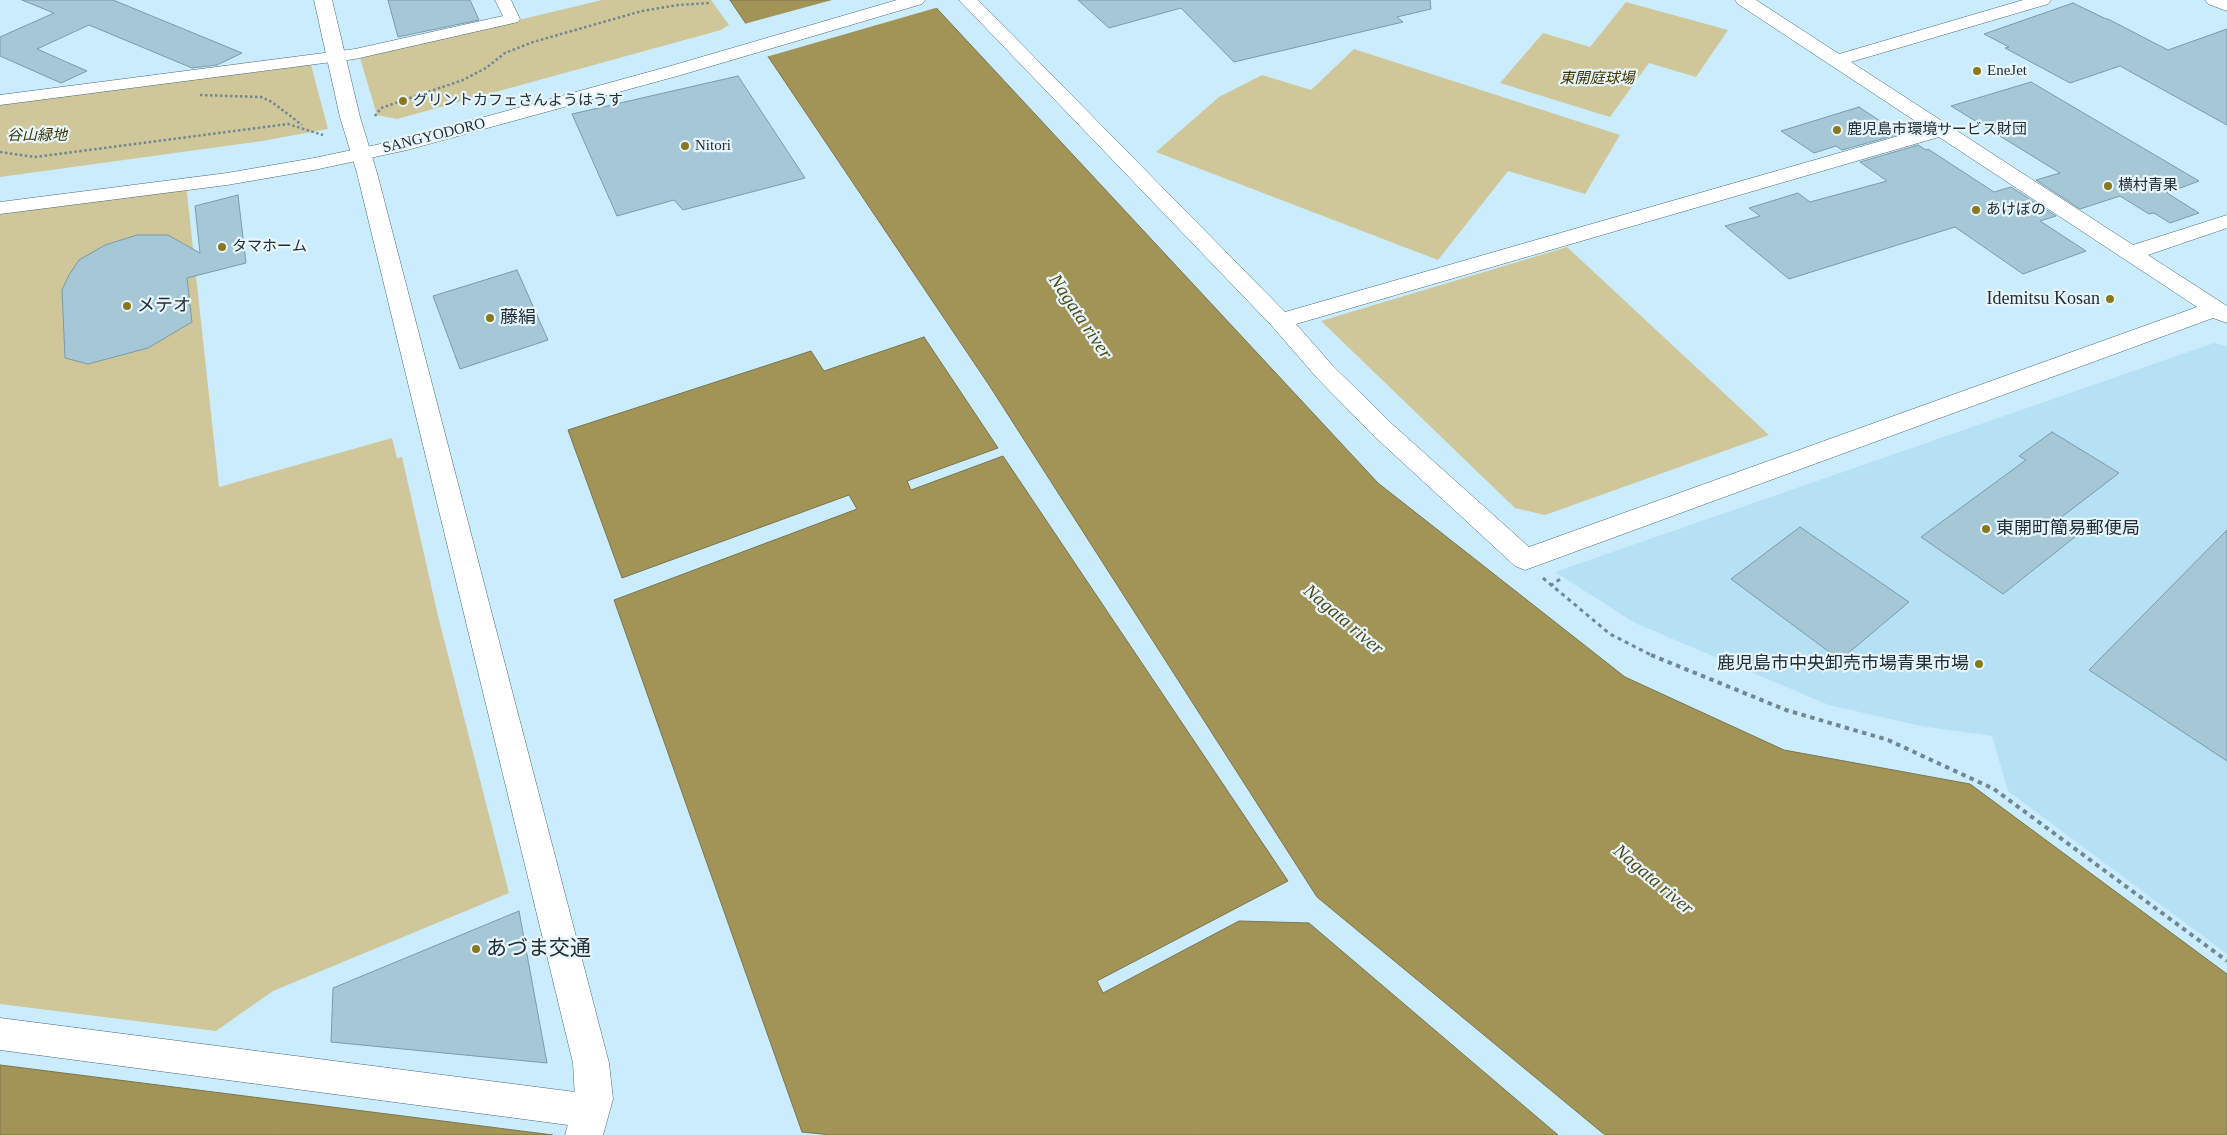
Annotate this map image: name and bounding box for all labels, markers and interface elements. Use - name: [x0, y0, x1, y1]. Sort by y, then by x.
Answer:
- place label: EneJet: [1987, 62, 2027, 80]
- marker: EneJet: [1971, 65, 1983, 77]
- park label: 東開庭球場: [1560, 70, 1634, 88]
- place label: グリントカフェさんようはうす: [413, 92, 623, 110]
- marker: グリントカフェさんようはうす: [397, 95, 409, 107]
- street label: SANGYODORO: [381, 115, 487, 157]
- place label: 鹿児島市環境サービス財団: [1847, 121, 2027, 139]
- marker: 鹿児島市環境サービス財団: [1831, 124, 1843, 136]
- park label: 谷山緑地: [7, 127, 67, 145]
- place label: Nitori: [695, 137, 731, 155]
- marker: Nitori: [679, 140, 691, 152]
- place label: 横村青果: [2118, 177, 2178, 195]
- marker: 横村青果: [2102, 180, 2114, 192]
- place label: あけぼの: [1986, 201, 2046, 219]
- marker: あけぼの: [1970, 204, 1982, 216]
- place label: タマホーム: [232, 238, 307, 256]
- marker: タマホーム: [216, 241, 228, 253]
- water label: Nagata river: [1043, 270, 1117, 364]
- place label: Idemitsu Kosan: [1987, 288, 2100, 310]
- marker: Idemitsu Kosan: [2104, 293, 2116, 305]
- place label: メテオ: [137, 295, 191, 317]
- marker: メテオ: [121, 300, 133, 312]
- place label: 藤絹: [500, 307, 536, 329]
- marker: 藤絹: [484, 312, 496, 324]
- place label: 東開町簡易郵便局: [1996, 518, 2140, 540]
- marker: 東開町簡易郵便局: [1980, 523, 1992, 535]
- water label: Nagata river: [1298, 580, 1388, 660]
- place label: 鹿児島市中央卸売市場青果市場: [1717, 653, 1969, 675]
- marker: 鹿児島市中央卸売市場青果市場: [1973, 658, 1985, 670]
- water label: Nagata river: [1608, 840, 1698, 920]
- place label: あづま交通: [486, 936, 591, 962]
- marker: あづま交通: [470, 943, 482, 955]

